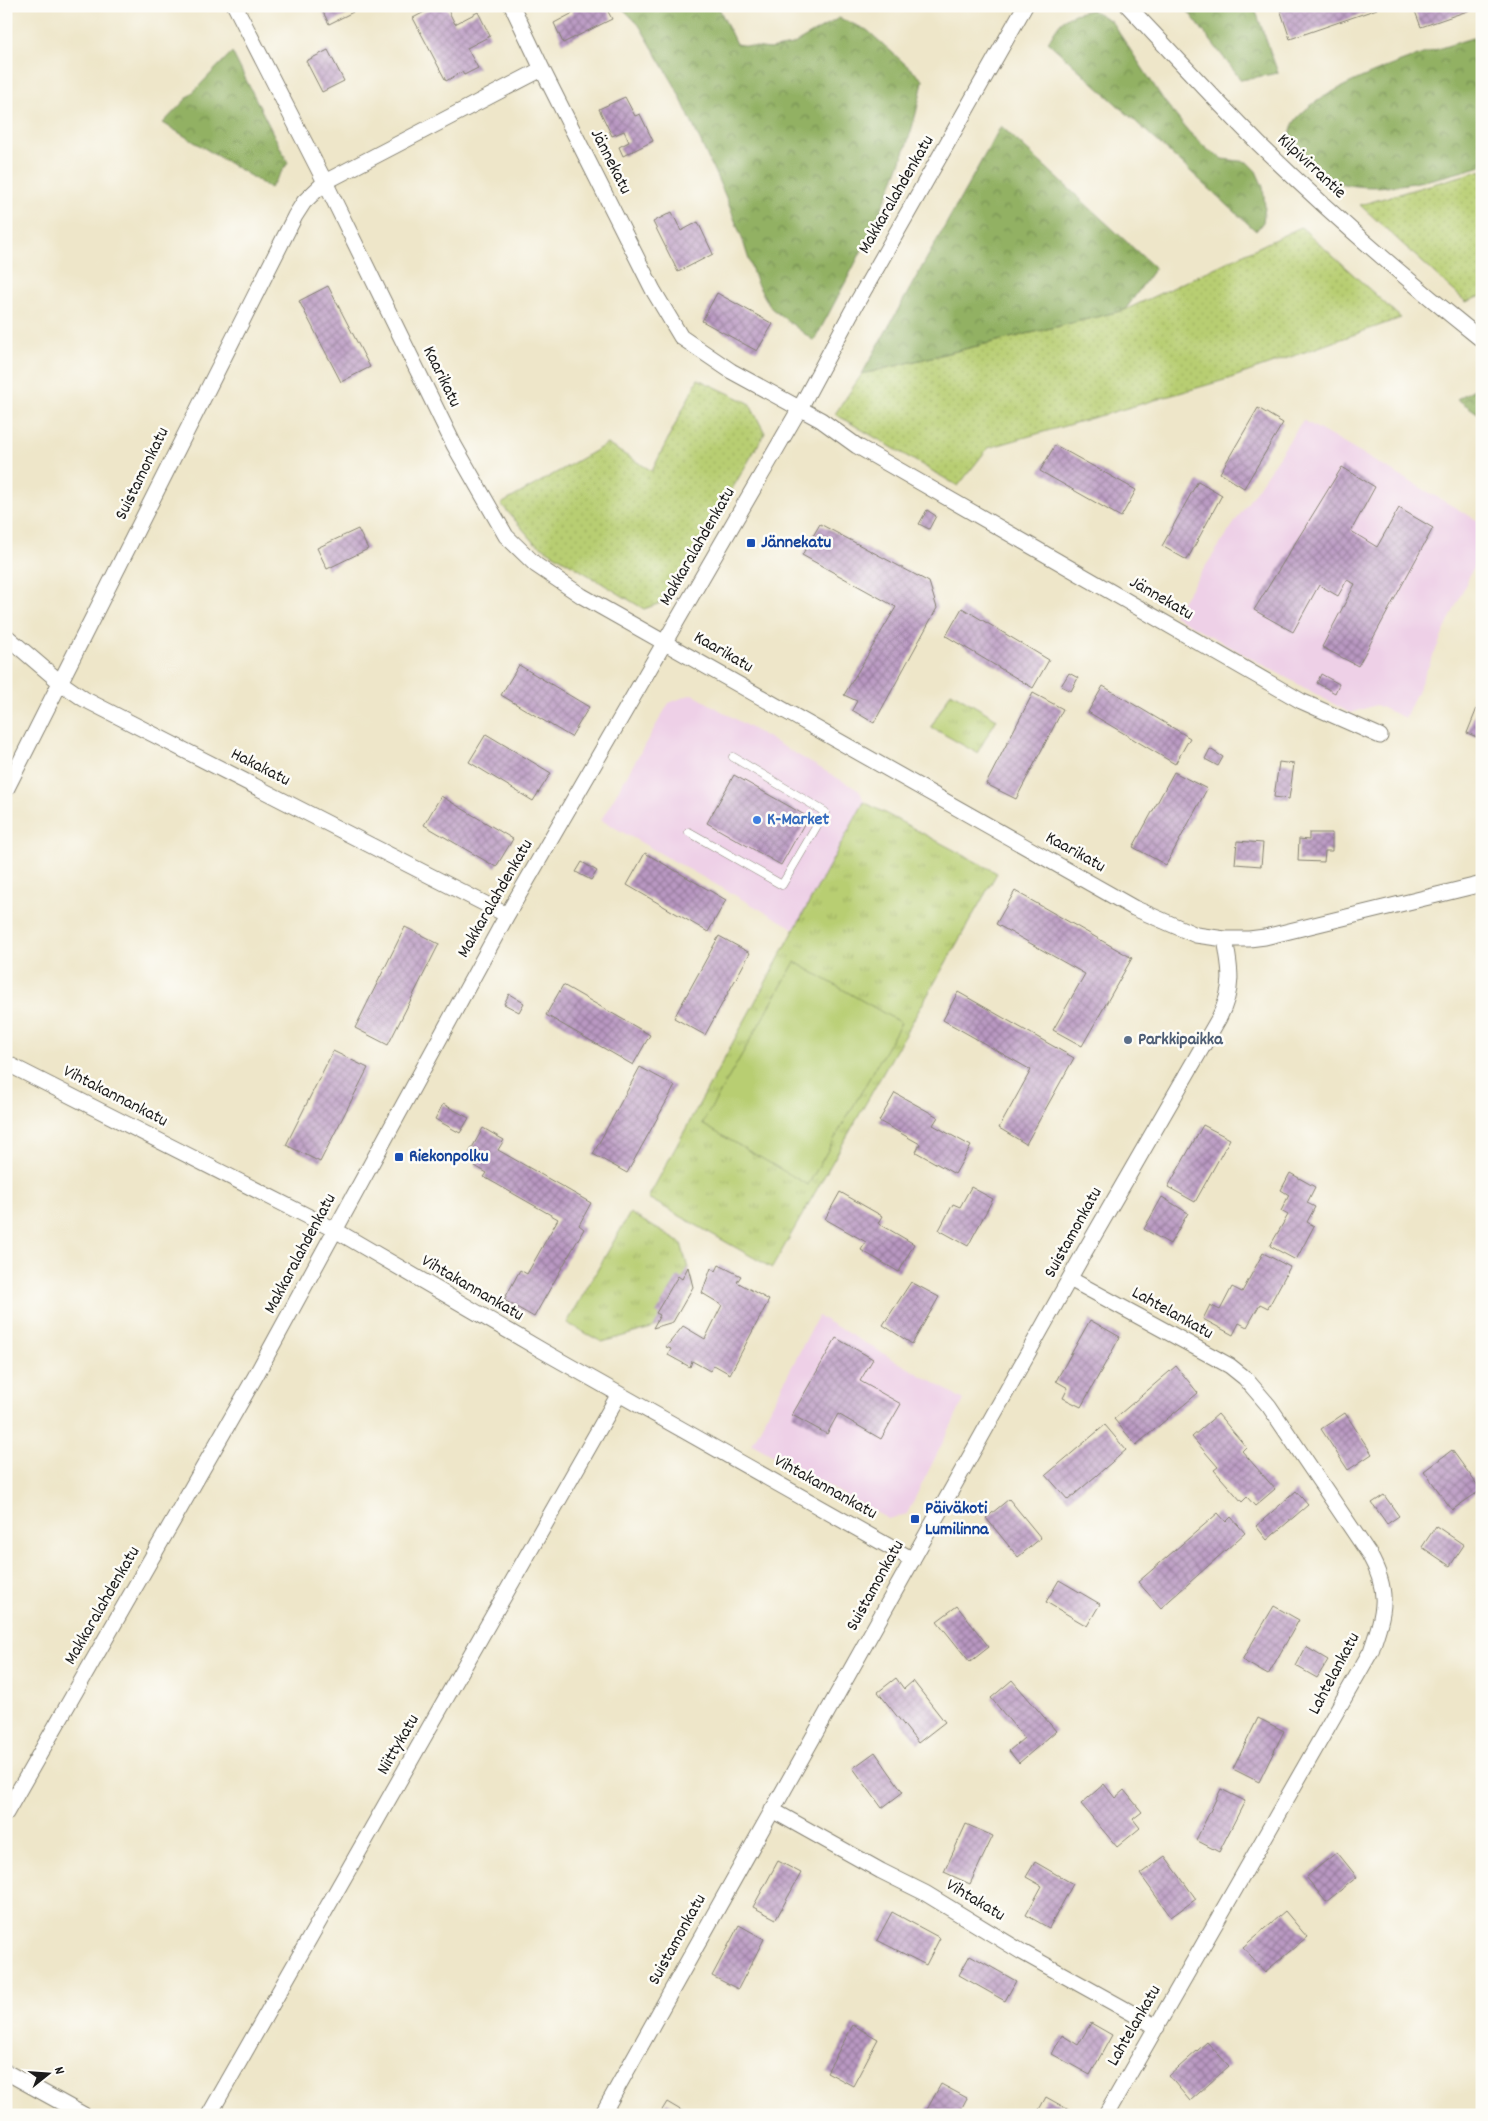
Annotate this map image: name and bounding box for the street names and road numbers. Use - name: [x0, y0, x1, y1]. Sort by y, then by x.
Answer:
- street label: Jännekatu: [583, 125, 637, 199]
- street label: Kilpivirrantie: [1271, 128, 1351, 206]
- street label: Makkaralahdenkatu: [853, 131, 941, 259]
- street label: Kaarikatu: [415, 342, 467, 412]
- street label: Suistamonkatu: [110, 423, 176, 525]
- street label: Makkaralahdenkatu: [654, 483, 742, 611]
- street label: Jännekatu: [1124, 571, 1198, 627]
- street label: Kaarikatu: [688, 626, 758, 680]
- street label: Hakakatu: [226, 742, 294, 794]
- street label: Kaarikatu: [1040, 826, 1110, 880]
- street label: Makkaralahdenkatu: [452, 835, 540, 963]
- street label: Vihtakannankatu: [58, 1060, 172, 1134]
- street label: Suistamonkatu: [1039, 1183, 1109, 1283]
- street label: Makkaralahdenkatu: [259, 1189, 343, 1319]
- street label: Vihtakannankatu: [416, 1249, 528, 1329]
- street label: Lahtelankatu: [1127, 1281, 1217, 1347]
- street label: Vihtakannankatu: [769, 1449, 881, 1527]
- street label: Suistamonkatu: [841, 1536, 911, 1636]
- street label: Makkaralahdenkatu: [59, 1542, 147, 1670]
- street label: Lahtelankatu: [1303, 1628, 1367, 1720]
- street label: Niittykatu: [372, 1710, 426, 1780]
- street label: Vihtakatu: [940, 1873, 1010, 1929]
- street label: Suistamonkatu: [643, 1890, 713, 1990]
- street label: Lahtelankatu: [1102, 1981, 1168, 2071]

